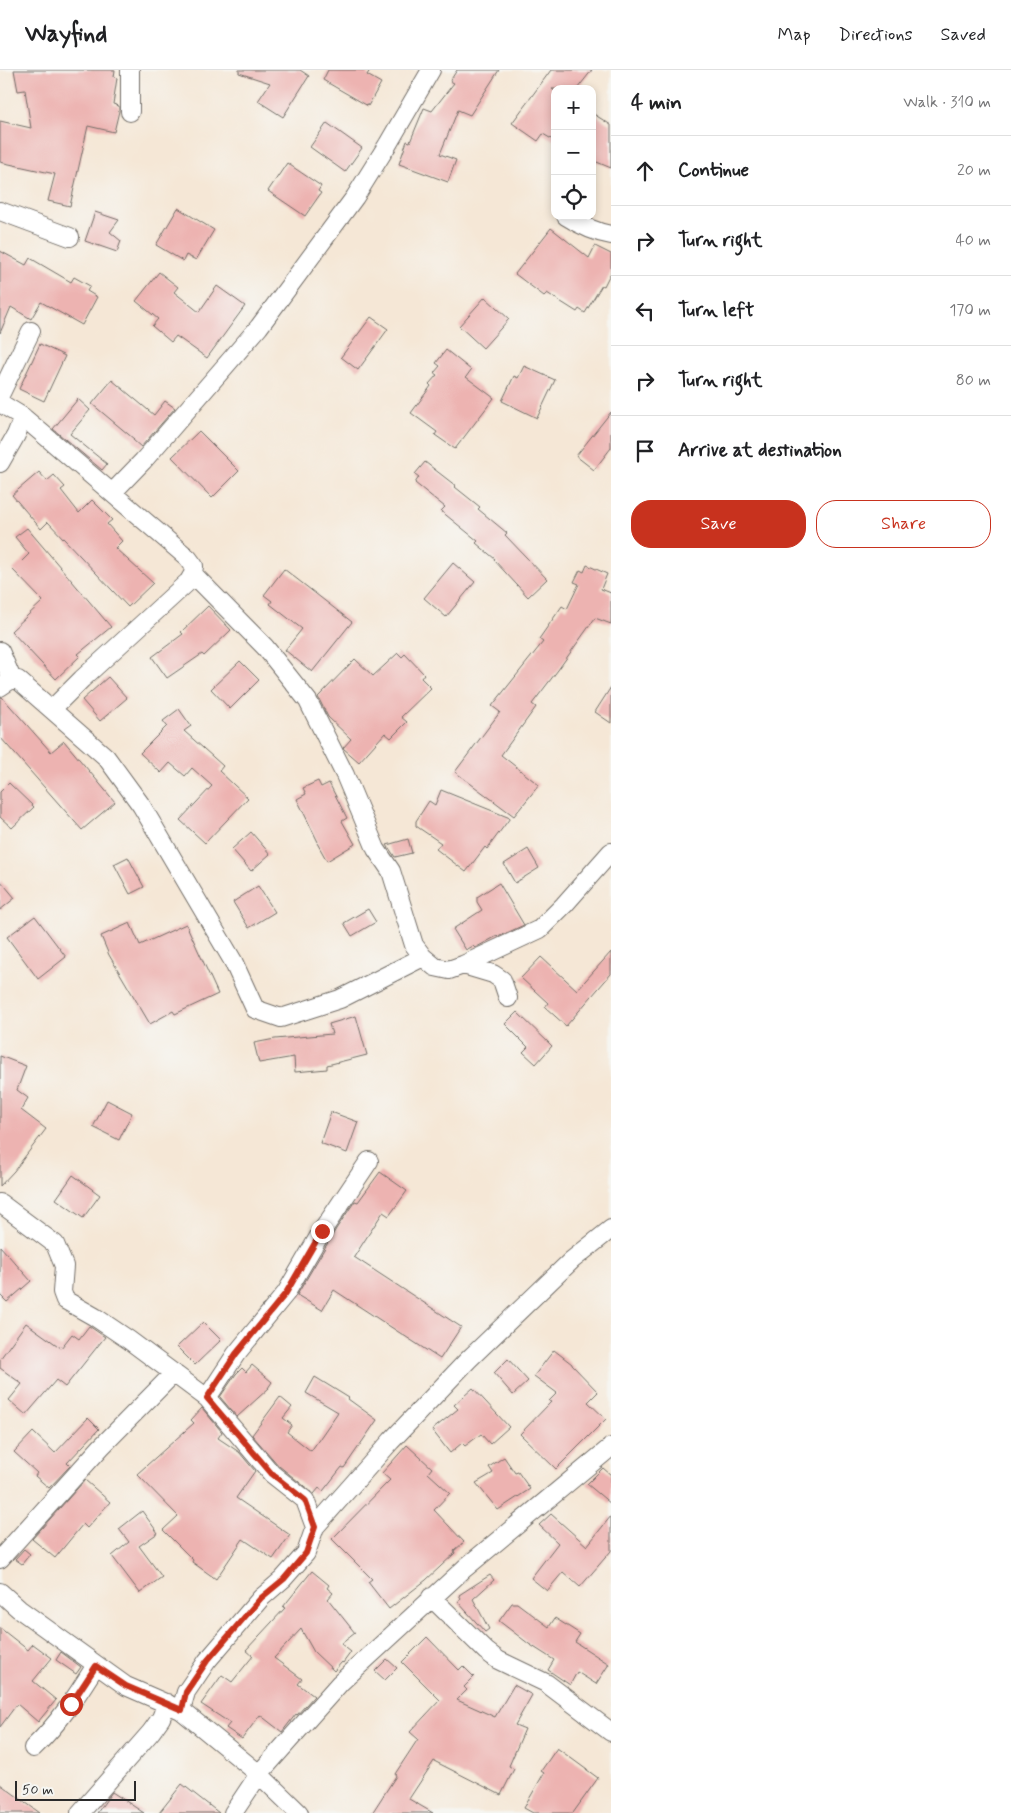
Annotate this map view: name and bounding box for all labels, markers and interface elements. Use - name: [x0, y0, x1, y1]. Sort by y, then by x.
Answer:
- text: Wayfind: [25, 19, 107, 50]
- text: Map: [778, 23, 811, 47]
- text: Directions: [839, 23, 913, 47]
- text: Saved: [941, 23, 986, 47]
- map controls: [551, 85, 596, 220]
- button: +: [551, 85, 596, 130]
- text: 4 min: [631, 89, 682, 117]
- text: Walk · 310 m: [903, 92, 991, 113]
- button: −: [551, 130, 596, 175]
- icon: ahead: [631, 157, 659, 185]
- text: Continue: [678, 158, 749, 183]
- text: 20 m: [957, 160, 991, 181]
- button: locate: [551, 175, 596, 220]
- icon: right: [631, 227, 659, 255]
- text: Turn right: [678, 228, 762, 253]
- text: 40 m: [955, 230, 991, 251]
- icon: left: [631, 297, 659, 325]
- text: Turn left: [678, 298, 754, 323]
- text: 170 m: [949, 300, 991, 321]
- icon: right: [631, 367, 659, 395]
- text: Turn right: [678, 368, 762, 393]
- text: 80 m: [956, 370, 991, 391]
- icon: arrive: [631, 437, 659, 465]
- text: Arrive at destination: [678, 438, 842, 463]
- button: Save: [631, 500, 806, 548]
- button: Share: [816, 500, 991, 548]
- route end: [311, 1220, 334, 1243]
- route start: [60, 1693, 83, 1716]
- scale bar: [15, 1778, 136, 1801]
- text: 50 m: [22, 1781, 53, 1799]

